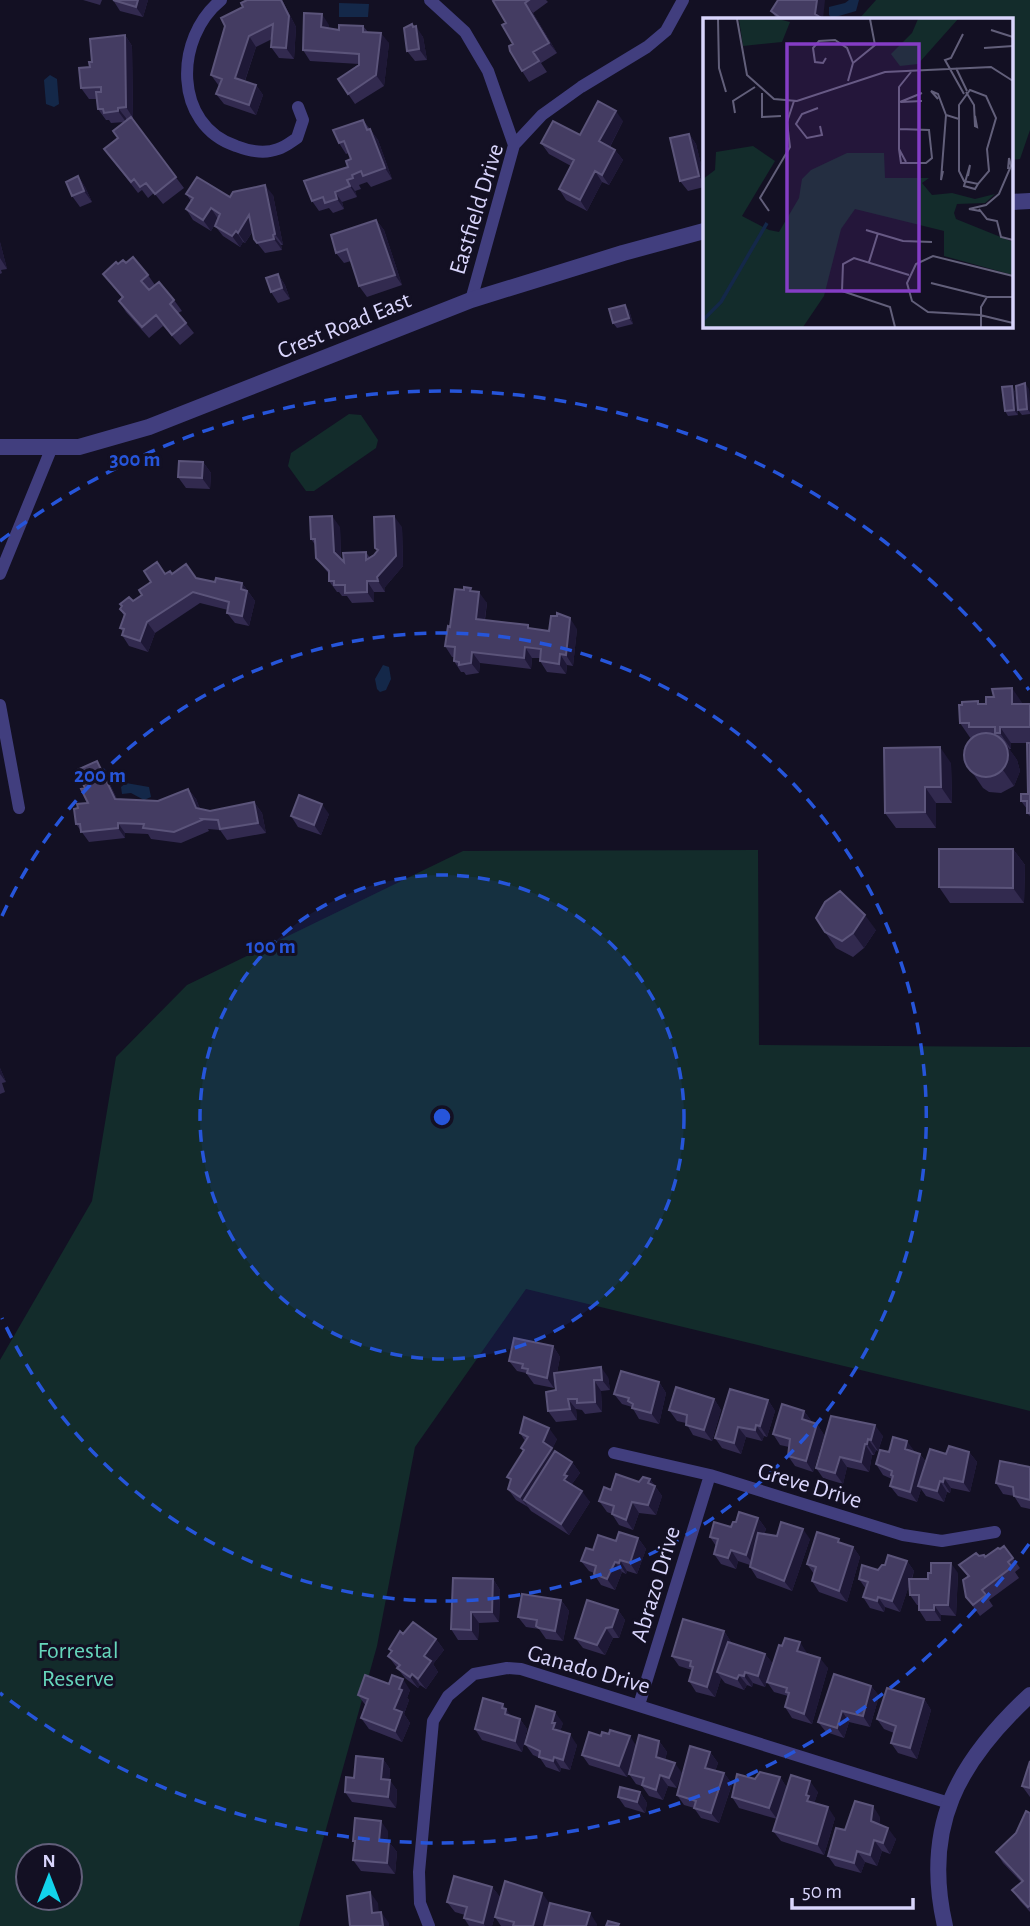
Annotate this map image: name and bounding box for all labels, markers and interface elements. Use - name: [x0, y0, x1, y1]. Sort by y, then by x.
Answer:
- inset map: [703, 18, 1012, 327]
- street label: Eastfield Drive: [446, 141, 508, 278]
- street label: Crest Road East: [274, 288, 415, 364]
- text: 300 m: [109, 449, 161, 470]
- text: 200 m: [74, 765, 126, 786]
- text: 100 m: [246, 936, 296, 957]
- centre of rings: [430, 1105, 454, 1129]
- street label: Greve Drive: [755, 1459, 865, 1513]
- street label: Abrazo Drive: [627, 1524, 685, 1645]
- park label: Forrestal Reserve: [37, 1639, 119, 1691]
- street label: Ganado Drive: [525, 1641, 653, 1699]
- north arrow: [14, 1842, 84, 1912]
- text: N: [42, 1852, 56, 1871]
- scale bar: [792, 1867, 913, 1911]
- text: 50 m: [802, 1881, 842, 1902]

